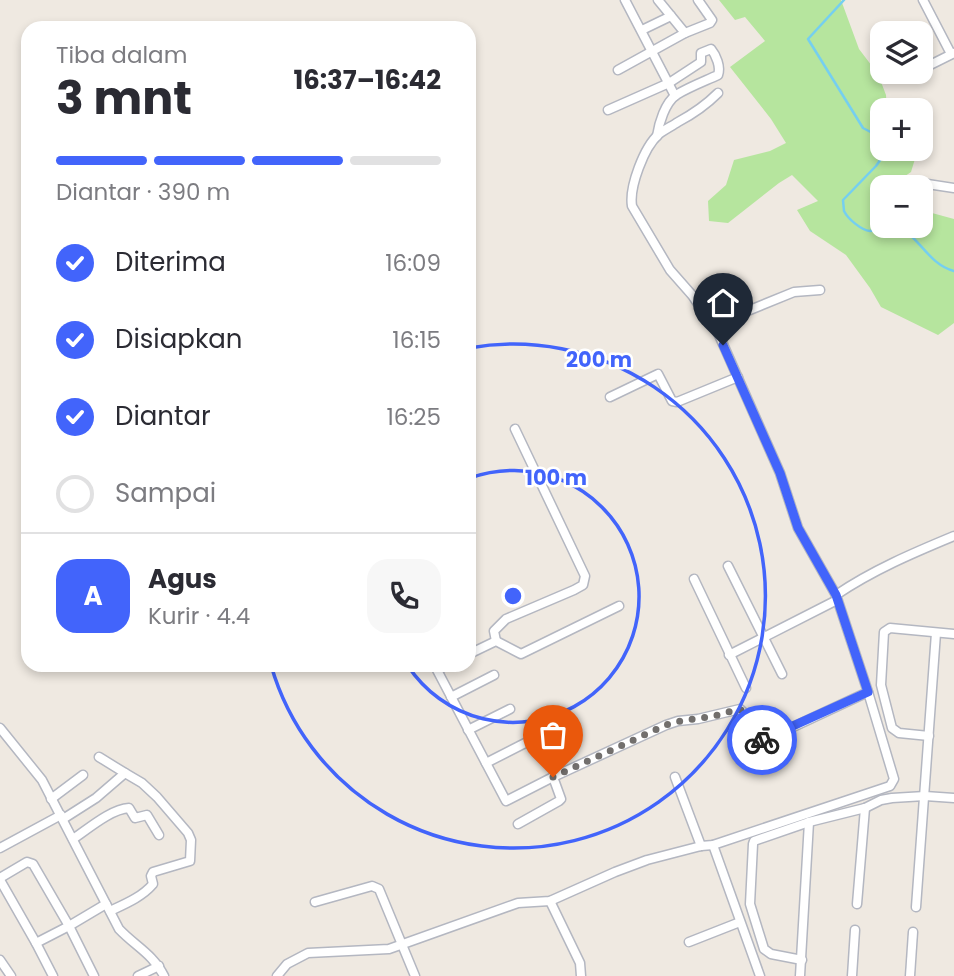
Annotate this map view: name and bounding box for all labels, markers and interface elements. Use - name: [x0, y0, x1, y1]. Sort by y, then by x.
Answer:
- map controls: [870, 21, 933, 238]
- button: layers: [870, 21, 933, 84]
- text: Tiba dalam: [56, 39, 187, 71]
- text: 16:37–16:42: [293, 62, 441, 98]
- text: 3 mnt: [56, 66, 192, 130]
- button: +: [870, 98, 933, 161]
- button: −: [870, 175, 933, 238]
- text: Diantar · 390 m: [56, 176, 230, 208]
- icon: check: [56, 244, 94, 282]
- text: Diterima: [115, 244, 226, 280]
- text: 16:09: [385, 247, 441, 279]
- pin: [693, 273, 753, 345]
- icon: home: [704, 284, 742, 322]
- icon: check: [56, 321, 94, 359]
- text: Disiapkan: [115, 321, 243, 357]
- text: 16:15: [392, 324, 441, 356]
- text: 200 m: [566, 345, 632, 374]
- icon: check: [56, 398, 94, 436]
- text: Diantar: [115, 398, 211, 434]
- text: 16:25: [386, 401, 441, 433]
- text: 100 m: [525, 463, 587, 492]
- text: Sampai: [115, 475, 216, 511]
- button: phone: [367, 559, 441, 633]
- text: Agus: [148, 561, 217, 597]
- text: A: [83, 578, 103, 614]
- centre of rings: [501, 584, 525, 608]
- text: Kurir · 4.4: [148, 600, 250, 632]
- pin: [523, 705, 583, 777]
- courier: [727, 705, 797, 775]
- icon: bag: [534, 716, 572, 754]
- icon: bike: [743, 721, 781, 759]

